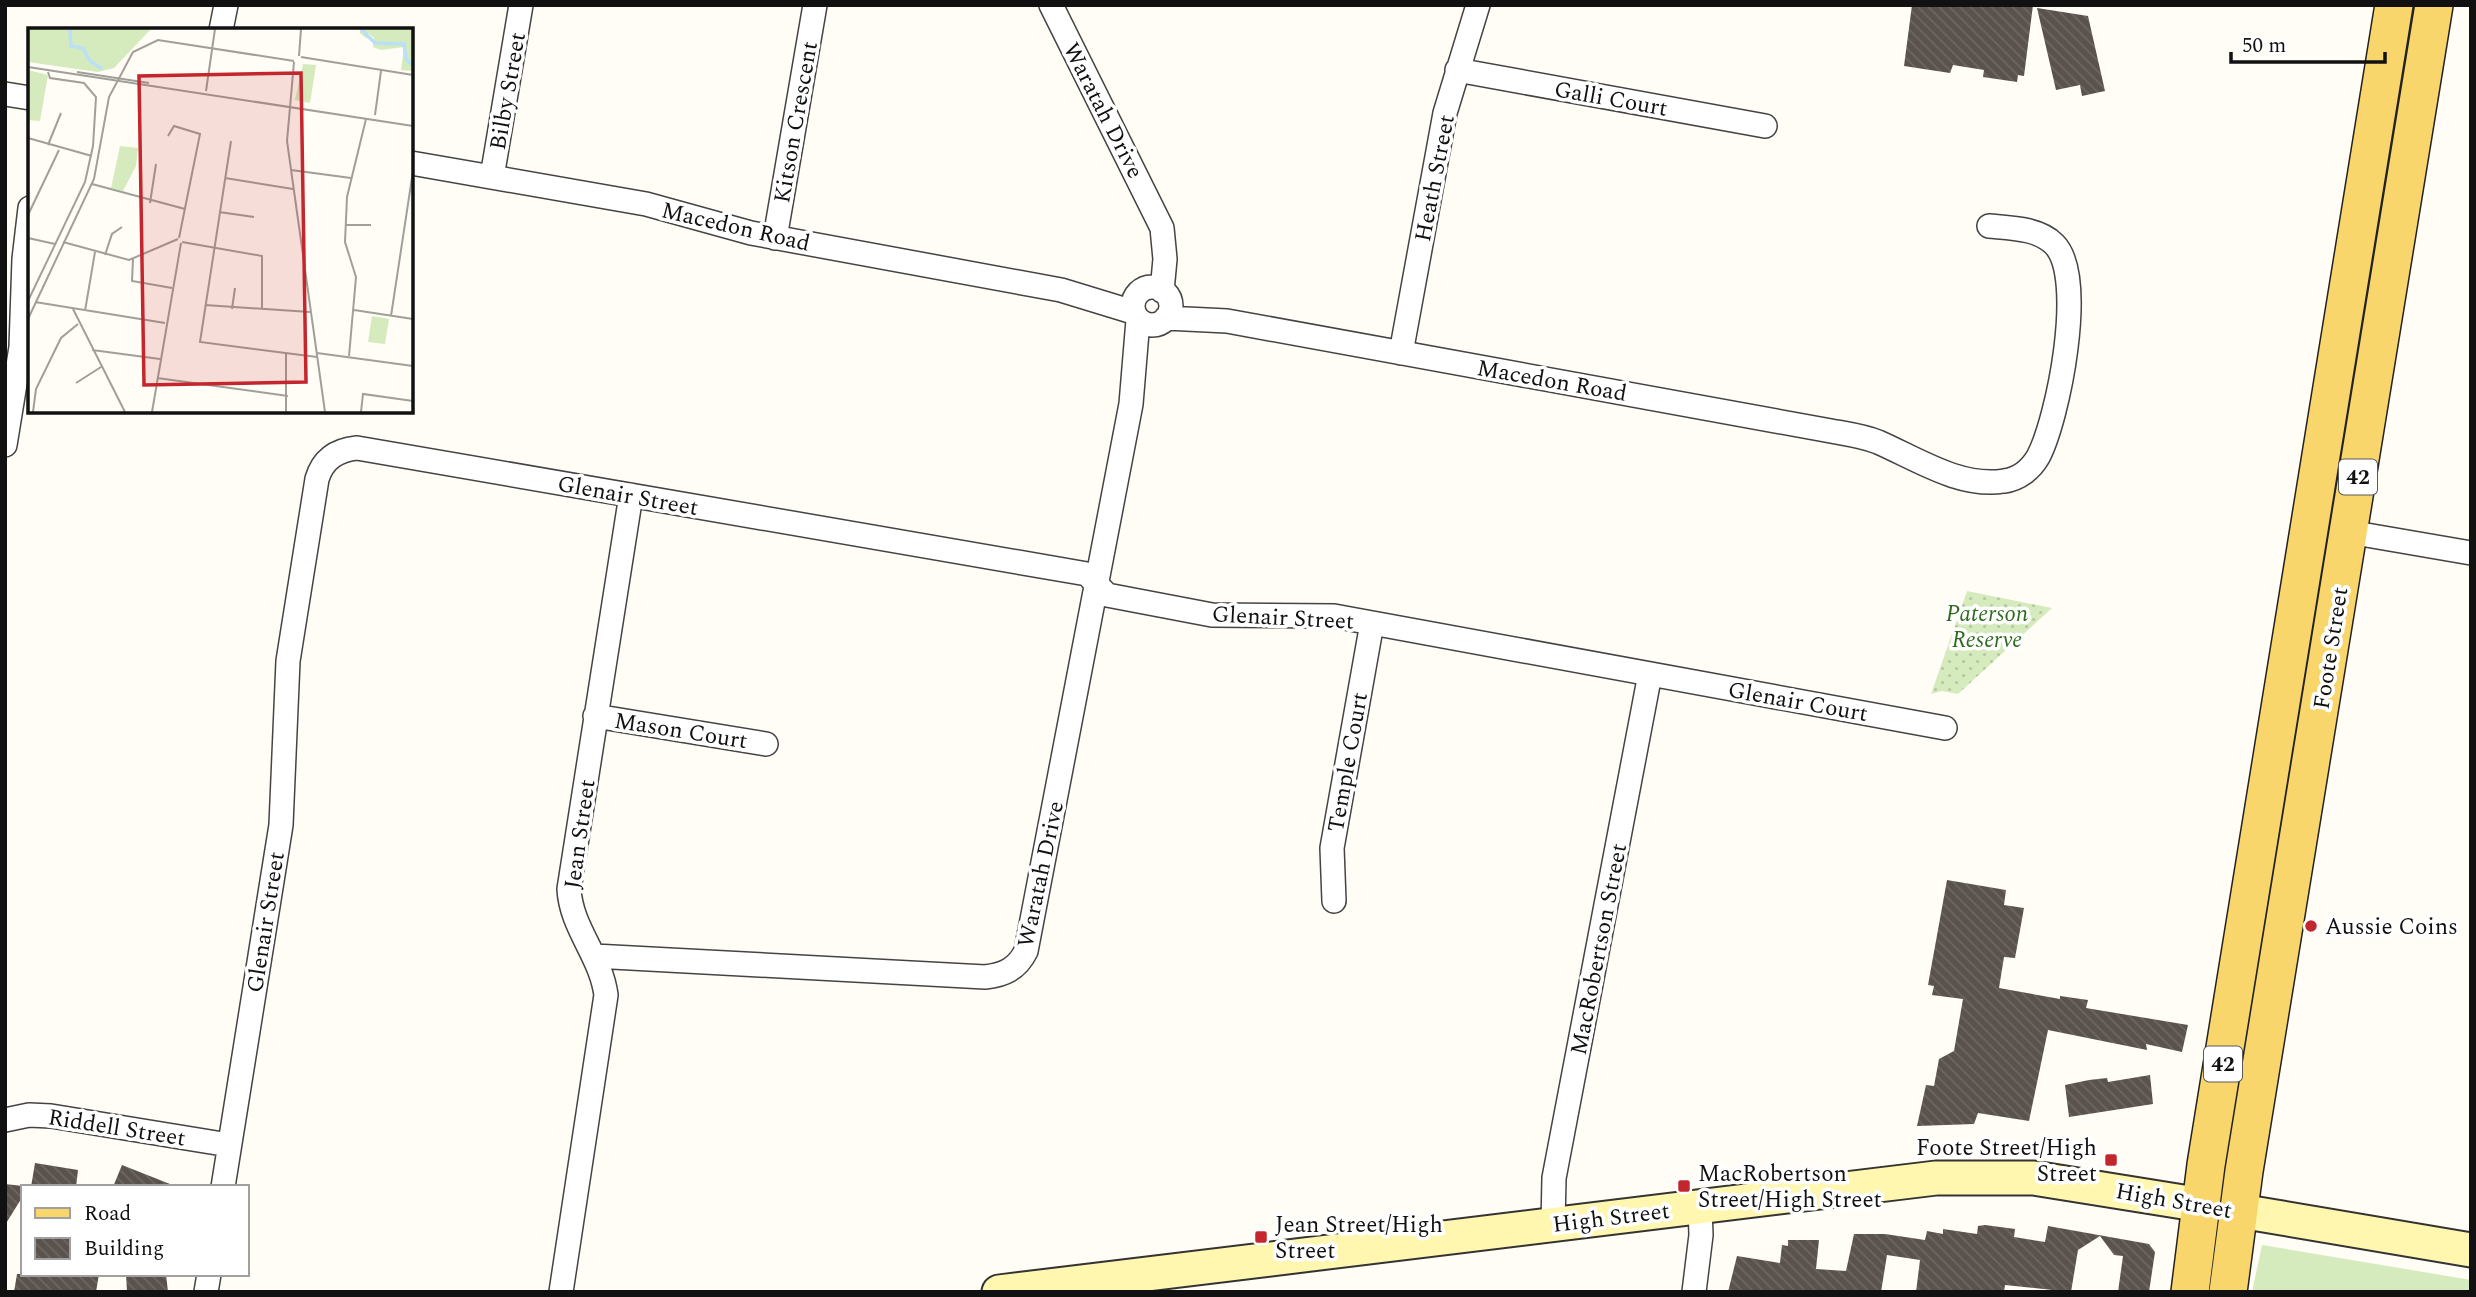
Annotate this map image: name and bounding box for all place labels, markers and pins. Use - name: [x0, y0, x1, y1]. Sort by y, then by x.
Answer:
- place label: Aussie Coins: [2325, 910, 2458, 945]
- marker: Aussie Coins: [2303, 918, 2319, 934]
- place label: Foote Street/High Street: [1916, 1131, 2097, 1192]
- marker: Foote Street/High Street: [2103, 1152, 2119, 1168]
- place label: MacRobertson Street/High Street: [1698, 1157, 1882, 1218]
- marker: MacRobertson Street/High Street: [1676, 1178, 1692, 1194]
- place label: Jean Street/High Street: [1275, 1208, 1443, 1269]
- marker: Jean Street/High Street: [1253, 1229, 1269, 1245]

